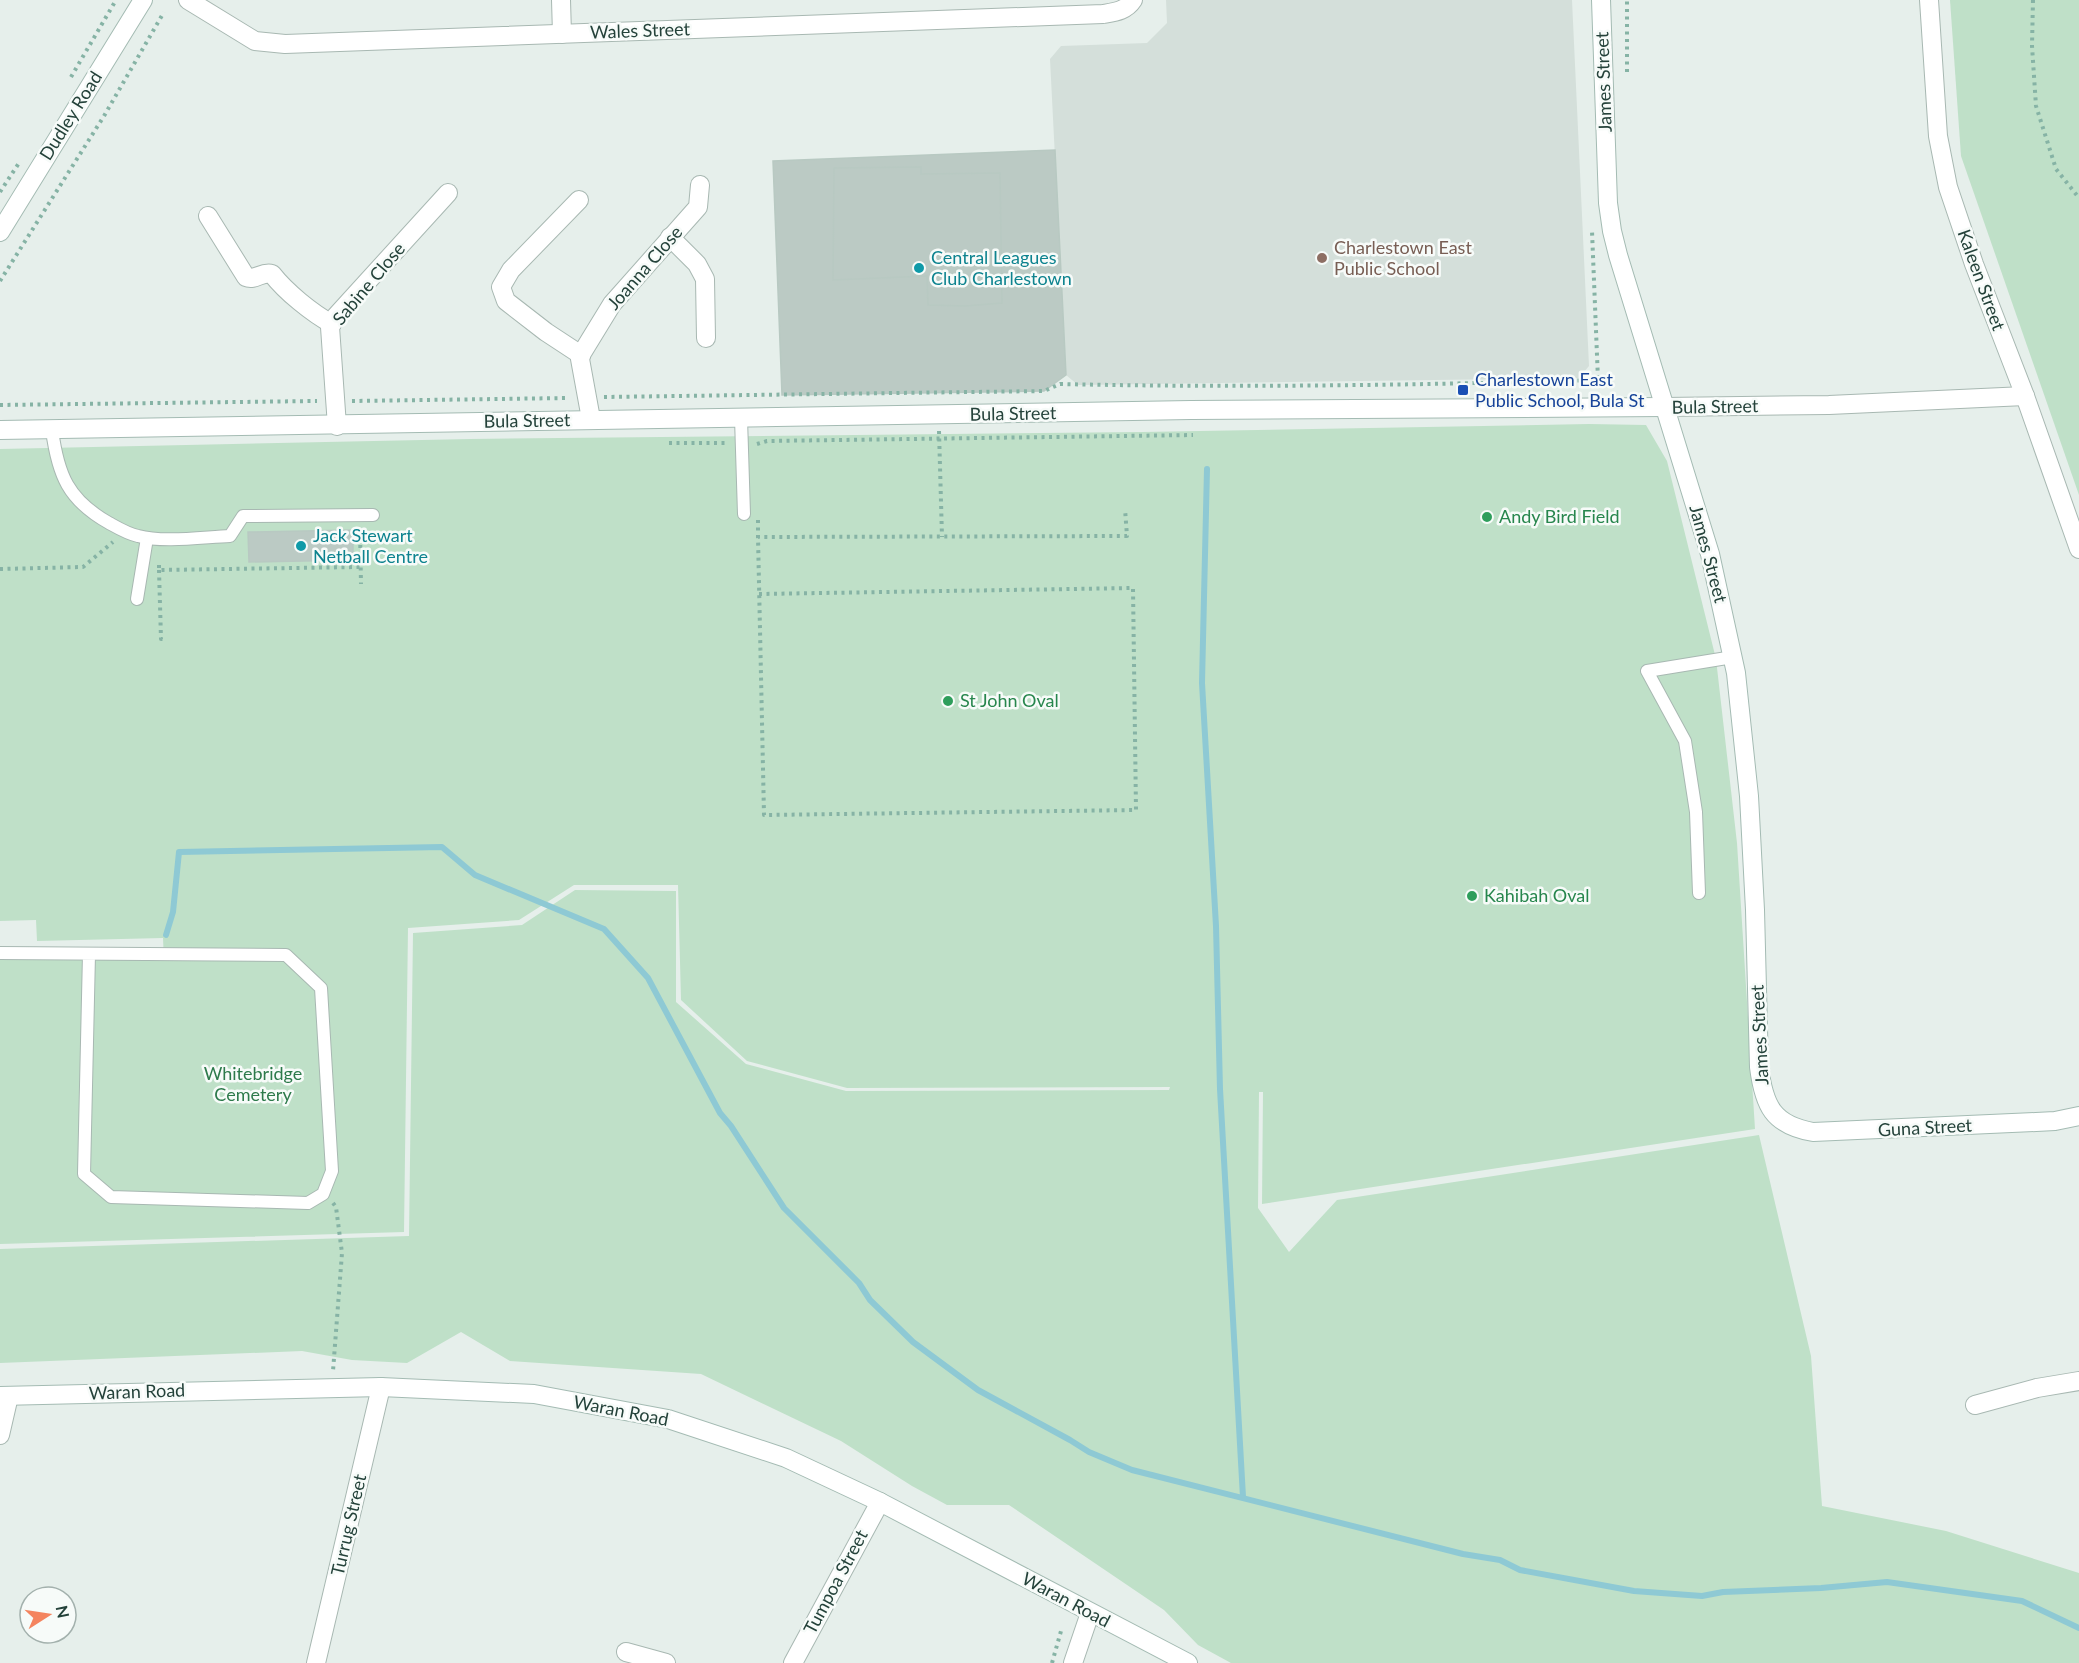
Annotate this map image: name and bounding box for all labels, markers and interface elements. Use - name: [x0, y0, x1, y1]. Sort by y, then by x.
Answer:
- street label: Wales Street: [590, 17, 691, 43]
- street label: James Street: [1590, 31, 1616, 133]
- street label: Dudley Road: [34, 67, 106, 164]
- street label: Joanna Close: [602, 221, 687, 314]
- street label: Kaleen Street: [1953, 226, 2011, 334]
- place label: Charlestown East Public School: [1334, 236, 1472, 279]
- street label: Sabine Close: [327, 238, 409, 329]
- place label: Central Leagues Club Charlestown: [931, 246, 1072, 289]
- marker: Charlestown East Public School: [1315, 251, 1329, 265]
- marker: Central Leagues Club Charlestown: [912, 261, 926, 275]
- place label: Charlestown East Public School, Bula St: [1475, 368, 1645, 411]
- marker: Charlestown East Public School, Bula St: [1456, 383, 1470, 397]
- street label: Bula Street: [1671, 394, 1759, 418]
- street label: Bula Street: [969, 401, 1057, 425]
- street label: Bula Street: [483, 408, 571, 432]
- street label: James Street: [1685, 502, 1733, 606]
- place label: Andy Bird Field: [1499, 505, 1620, 527]
- marker: Andy Bird Field: [1480, 510, 1494, 524]
- place label: Jack Stewart Netball Centre: [313, 524, 428, 567]
- marker: Jack Stewart Netball Centre: [294, 539, 308, 553]
- place label: St John Oval: [960, 689, 1059, 711]
- marker: St John Oval: [941, 694, 955, 708]
- place label: Kahibah Oval: [1484, 884, 1590, 906]
- marker: Kahibah Oval: [1465, 889, 1479, 903]
- street label: James Street: [1745, 984, 1773, 1086]
- park label: Whitebridge Cemetery: [204, 1062, 302, 1105]
- street label: Guna Street: [1877, 1114, 1973, 1140]
- street label: Waran Road: [88, 1378, 186, 1404]
- street label: Waran Road: [572, 1390, 671, 1430]
- street label: Turrug Street: [326, 1471, 370, 1578]
- street label: Tumpoa Street: [798, 1525, 872, 1637]
- street label: Waran Road: [1019, 1567, 1114, 1631]
- north arrow: [18, 1585, 78, 1645]
- text: N: [53, 1604, 74, 1620]

